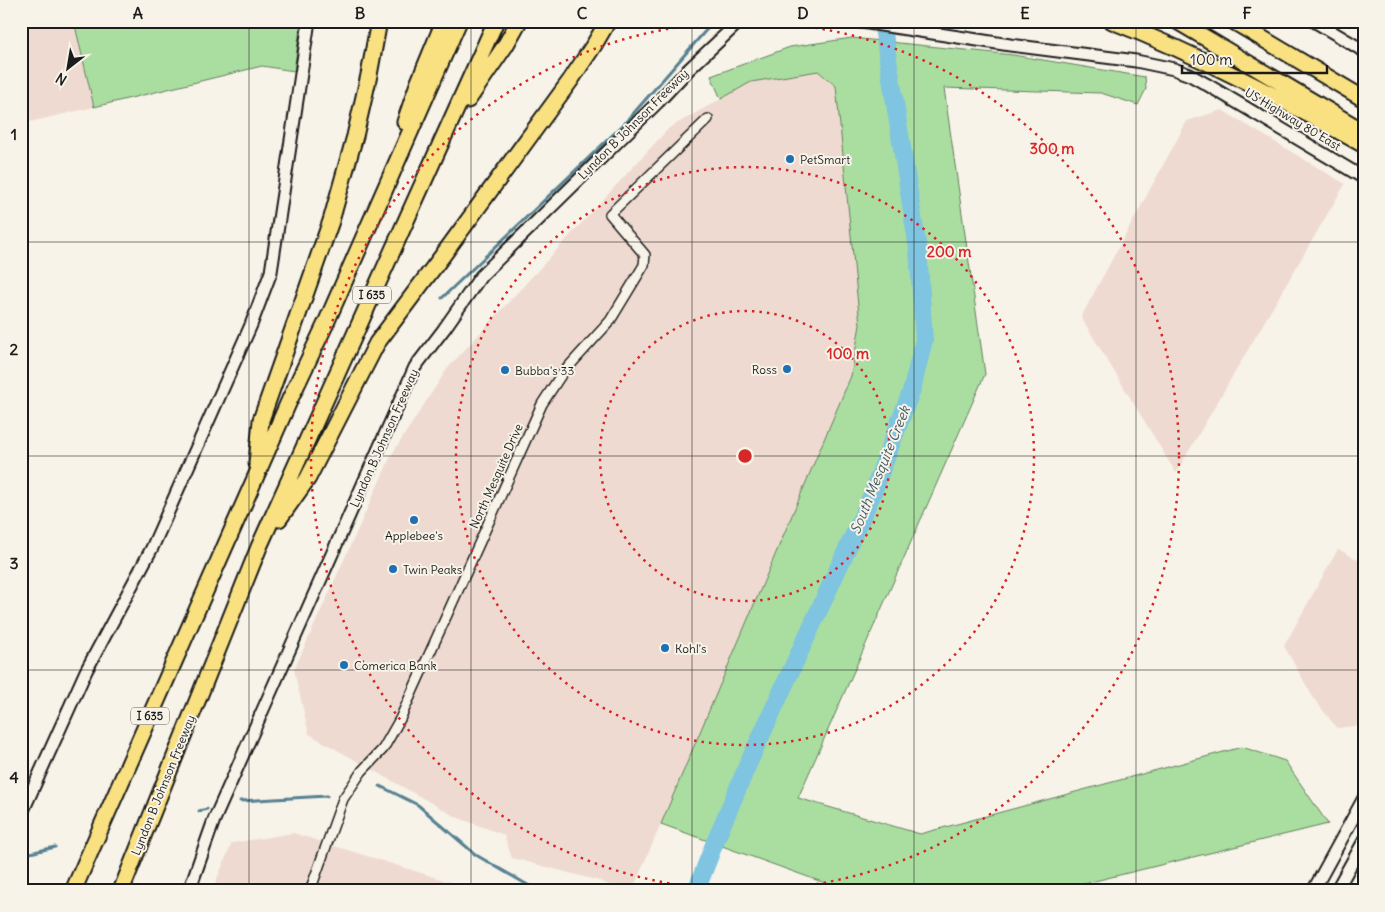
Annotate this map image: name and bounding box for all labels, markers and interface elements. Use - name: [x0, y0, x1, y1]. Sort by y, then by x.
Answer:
- text: A: [133, 3, 143, 23]
- text: B: [355, 3, 366, 23]
- text: C: [577, 3, 588, 23]
- text: D: [797, 3, 809, 23]
- text: E: [1020, 3, 1030, 23]
- text: F: [1242, 3, 1252, 23]
- north arrow: [42, 42, 92, 92]
- scale bar: [1182, 42, 1328, 74]
- text: 100 m: [1190, 50, 1232, 69]
- street label: Lyndon B Johnson Freeway: [575, 66, 691, 182]
- text: N: [53, 69, 70, 89]
- street label: US Highway 80 East: [1242, 84, 1344, 154]
- text: 1: [11, 124, 17, 144]
- text: 300 m: [1030, 139, 1075, 158]
- place label: PetSmart: [800, 152, 850, 167]
- marker: PetSmart: [784, 153, 796, 165]
- text: 200 m: [927, 242, 971, 261]
- road number: I 635: [353, 286, 391, 304]
- text: 2: [10, 339, 19, 359]
- text: 100 m: [827, 344, 869, 363]
- place label: Ross: [752, 362, 777, 377]
- place label: Bubba's 33: [515, 363, 574, 378]
- marker: Ross: [781, 363, 793, 375]
- marker: Bubba's 33: [499, 364, 511, 376]
- street label: Lyndon B Johnson Freeway: [347, 366, 421, 510]
- water label: South Mesquite Creek: [846, 403, 914, 537]
- street label: North Mesquite Drive: [466, 421, 526, 531]
- centre of rings: [736, 447, 754, 465]
- marker: Applebee's: [408, 514, 420, 526]
- place label: Applebee's: [385, 528, 443, 543]
- text: 3: [9, 553, 19, 573]
- place label: Twin Peaks: [403, 562, 462, 577]
- marker: Twin Peaks: [387, 563, 399, 575]
- place label: Kohl's: [675, 641, 706, 656]
- marker: Kohl's: [659, 642, 671, 654]
- place label: Comerica Bank: [354, 658, 437, 673]
- marker: Comerica Bank: [338, 659, 350, 671]
- road number: I 635: [131, 708, 169, 724]
- street label: Lyndon B Johnson Freeway: [128, 713, 198, 857]
- text: 4: [9, 767, 19, 787]

